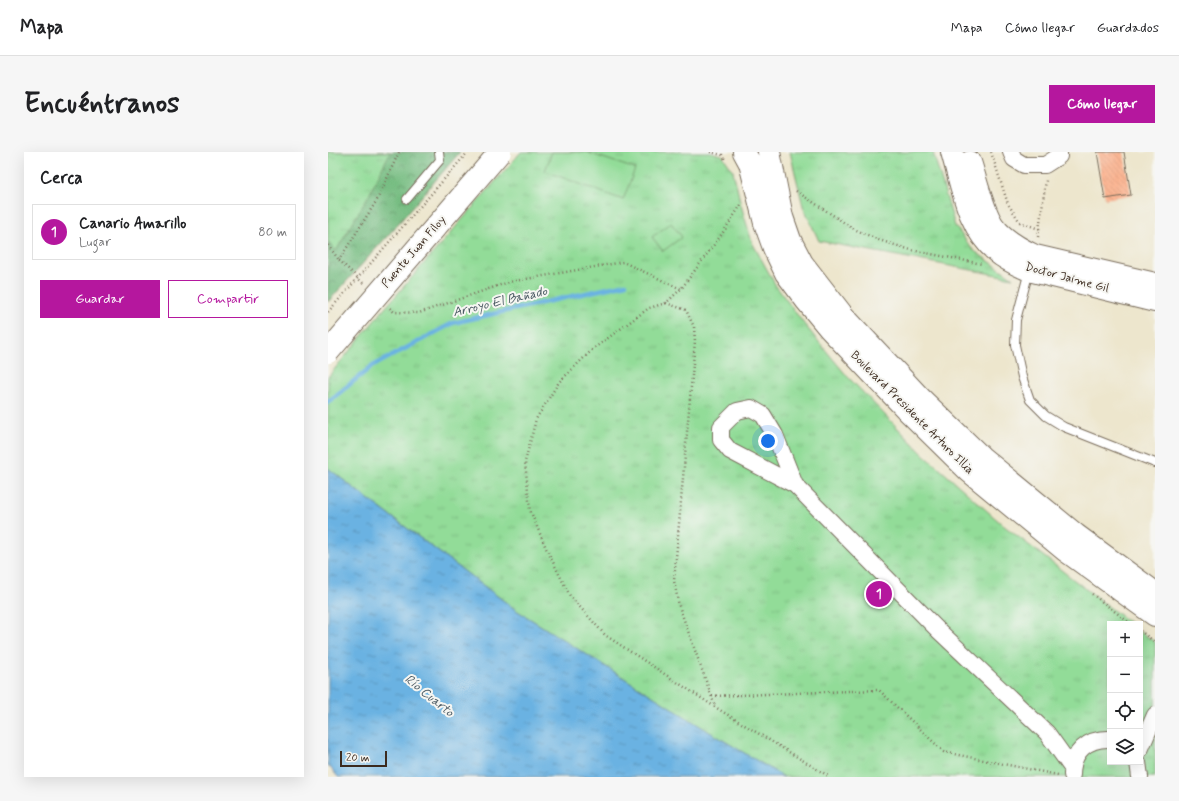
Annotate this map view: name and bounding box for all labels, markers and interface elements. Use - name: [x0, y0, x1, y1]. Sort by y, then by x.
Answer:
- text: Mapa: [20, 15, 63, 40]
- text: Mapa: [951, 19, 983, 37]
- text: Cómo llegar: [1005, 19, 1075, 37]
- text: Guardados: [1097, 19, 1159, 37]
- button: Cómo llegar: [1049, 85, 1155, 123]
- text: Encuéntranos: [24, 86, 180, 123]
- text: Cerca: [40, 167, 83, 189]
- street label: Puente Juan Filoy: [378, 213, 450, 291]
- text: Canario Amarillo: [79, 214, 186, 234]
- text: 1: [51, 224, 57, 241]
- text: 80 m: [258, 224, 287, 241]
- text: Lugar: [79, 234, 111, 251]
- street label: Doctor Jaime Gil: [1023, 259, 1111, 297]
- button: Guardar: [40, 280, 160, 318]
- button: Compartir: [168, 280, 288, 318]
- water label: Arroyo El Bañado: [451, 283, 549, 321]
- street label: Boulevard Presidente Arturo Illia: [847, 348, 977, 478]
- your location: [758, 431, 778, 451]
- pin: 1: [866, 579, 892, 609]
- map controls: [1107, 621, 1143, 765]
- button: +: [1107, 621, 1143, 657]
- button: −: [1107, 657, 1143, 693]
- water label: Río Cuarto: [401, 671, 457, 721]
- button: locate: [1107, 693, 1143, 729]
- button: layers: [1107, 729, 1143, 765]
- scale bar: [340, 749, 387, 768]
- text: 20 m: [346, 751, 369, 765]

